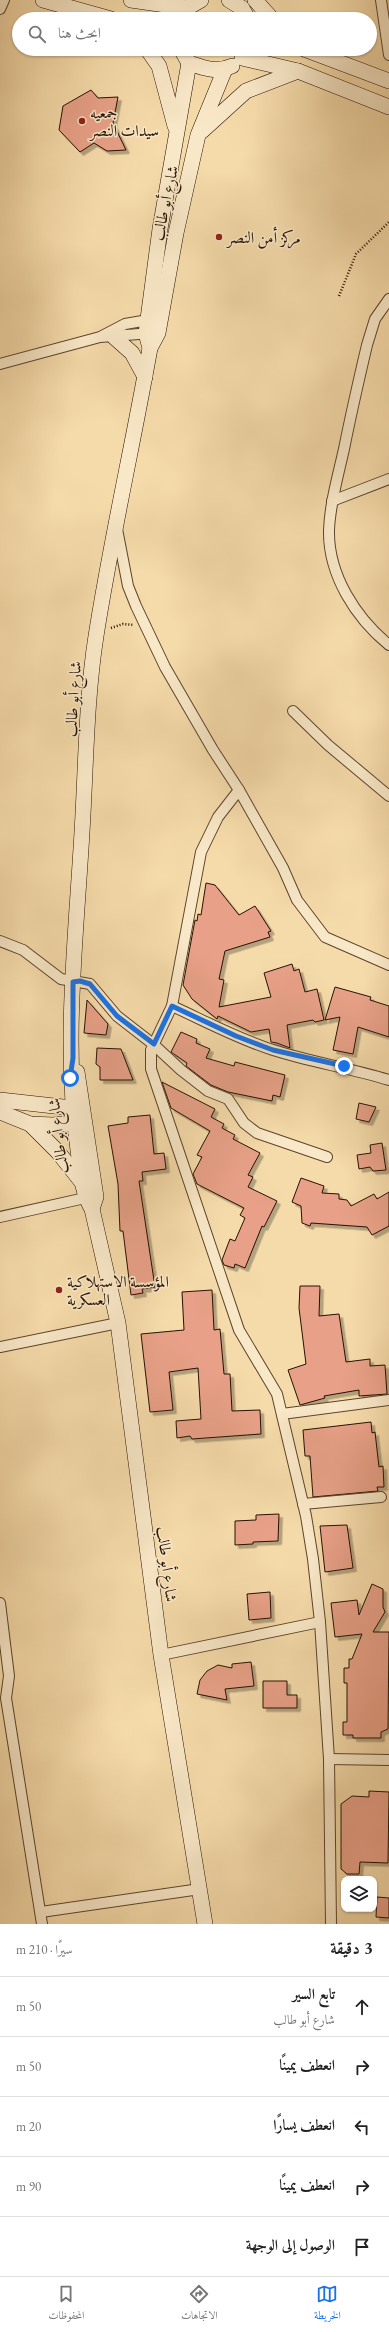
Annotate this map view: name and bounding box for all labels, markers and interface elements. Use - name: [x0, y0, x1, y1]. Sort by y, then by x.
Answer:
- search box: [12, 12, 377, 56]
- icon: search: [26, 23, 48, 45]
- text: ابحث هنا: [58, 23, 101, 42]
- place label: جمعيه سيدات النصر: [88, 102, 159, 141]
- marker: جمعيه سيدات النصر: [77, 116, 87, 126]
- street label: شارع أبو طالب: [146, 163, 186, 243]
- place label: مركز أمن النصر: [225, 226, 301, 249]
- marker: مركز أمن النصر: [214, 232, 224, 242]
- street label: شارع أبو طالب: [59, 660, 89, 738]
- route end: [335, 1057, 353, 1075]
- route start: [61, 1069, 79, 1087]
- street label: شارع أبو طالب: [42, 1097, 76, 1175]
- place label: المؤسسة الاستهلاكية العسكرية: [67, 1271, 169, 1310]
- marker: المؤسسة الاستهلاكية العسكرية: [54, 1285, 64, 1295]
- street label: شارع أبو طالب: [149, 1525, 183, 1603]
- map controls: [341, 1876, 377, 1912]
- button: layers: [341, 1876, 377, 1912]
- text: 3 دقيقة: [330, 1937, 373, 1959]
- text: سيرًا · 210 m: [16, 1941, 73, 1958]
- text: تابع السير: [292, 1984, 335, 2003]
- icon: ahead: [351, 1996, 373, 2018]
- text: 50 m: [16, 1998, 41, 2015]
- text: شارع أبو طالب: [273, 2011, 335, 2028]
- text: انعطف يمينًا: [279, 2055, 335, 2074]
- icon: right: [351, 2056, 373, 2078]
- text: 50 m: [16, 2058, 41, 2075]
- text: انعطف يسارًا: [273, 2115, 335, 2134]
- icon: left: [351, 2116, 373, 2138]
- text: 20 m: [16, 2118, 41, 2135]
- text: انعطف يمينًا: [279, 2175, 335, 2194]
- icon: right: [351, 2176, 373, 2198]
- text: 90 m: [16, 2178, 41, 2195]
- text: الوصول إلى الوجهة: [246, 2235, 335, 2254]
- icon: arrive: [351, 2236, 373, 2258]
- tab: المحفوظات: [48, 2283, 84, 2326]
- tab: الاتجاهات: [181, 2283, 218, 2326]
- tab: الخريطة: [314, 2283, 341, 2326]

